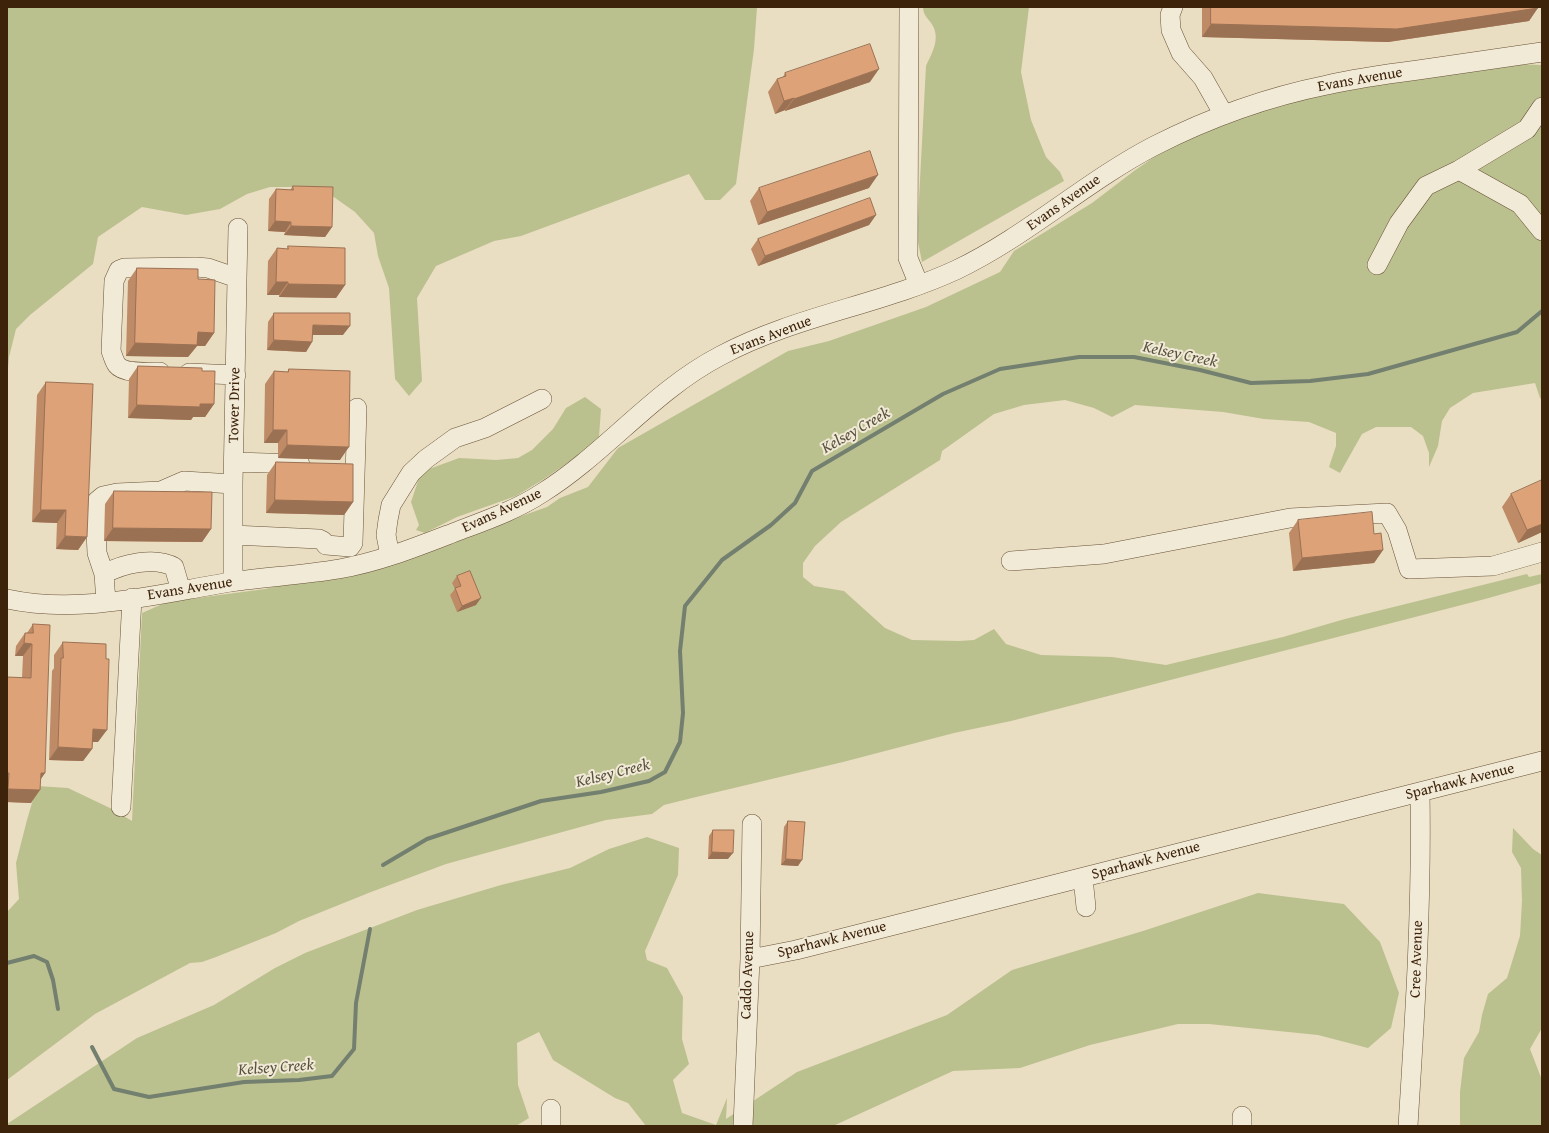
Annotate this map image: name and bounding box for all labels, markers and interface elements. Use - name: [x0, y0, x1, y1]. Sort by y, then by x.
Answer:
- street label: Evans Avenue: [1316, 64, 1404, 96]
- street label: Evans Avenue: [1024, 171, 1104, 235]
- street label: Evans Avenue: [728, 312, 814, 360]
- water label: Kelsey Creek: [1141, 338, 1219, 372]
- street label: Tower Drive: [225, 367, 245, 443]
- water label: Kelsey Creek: [818, 404, 894, 458]
- street label: Evans Avenue: [459, 485, 545, 537]
- street label: Evans Avenue: [146, 573, 234, 605]
- water label: Kelsey Creek: [574, 756, 652, 792]
- street label: Sparhawk Avenue: [1404, 760, 1516, 804]
- street label: Sparhawk Avenue: [1090, 838, 1202, 884]
- street label: Sparhawk Avenue: [776, 918, 888, 962]
- street label: Cree Avenue: [1407, 920, 1427, 998]
- street label: Caddo Avenue: [737, 931, 759, 1019]
- water label: Kelsey Creek: [238, 1056, 314, 1080]

